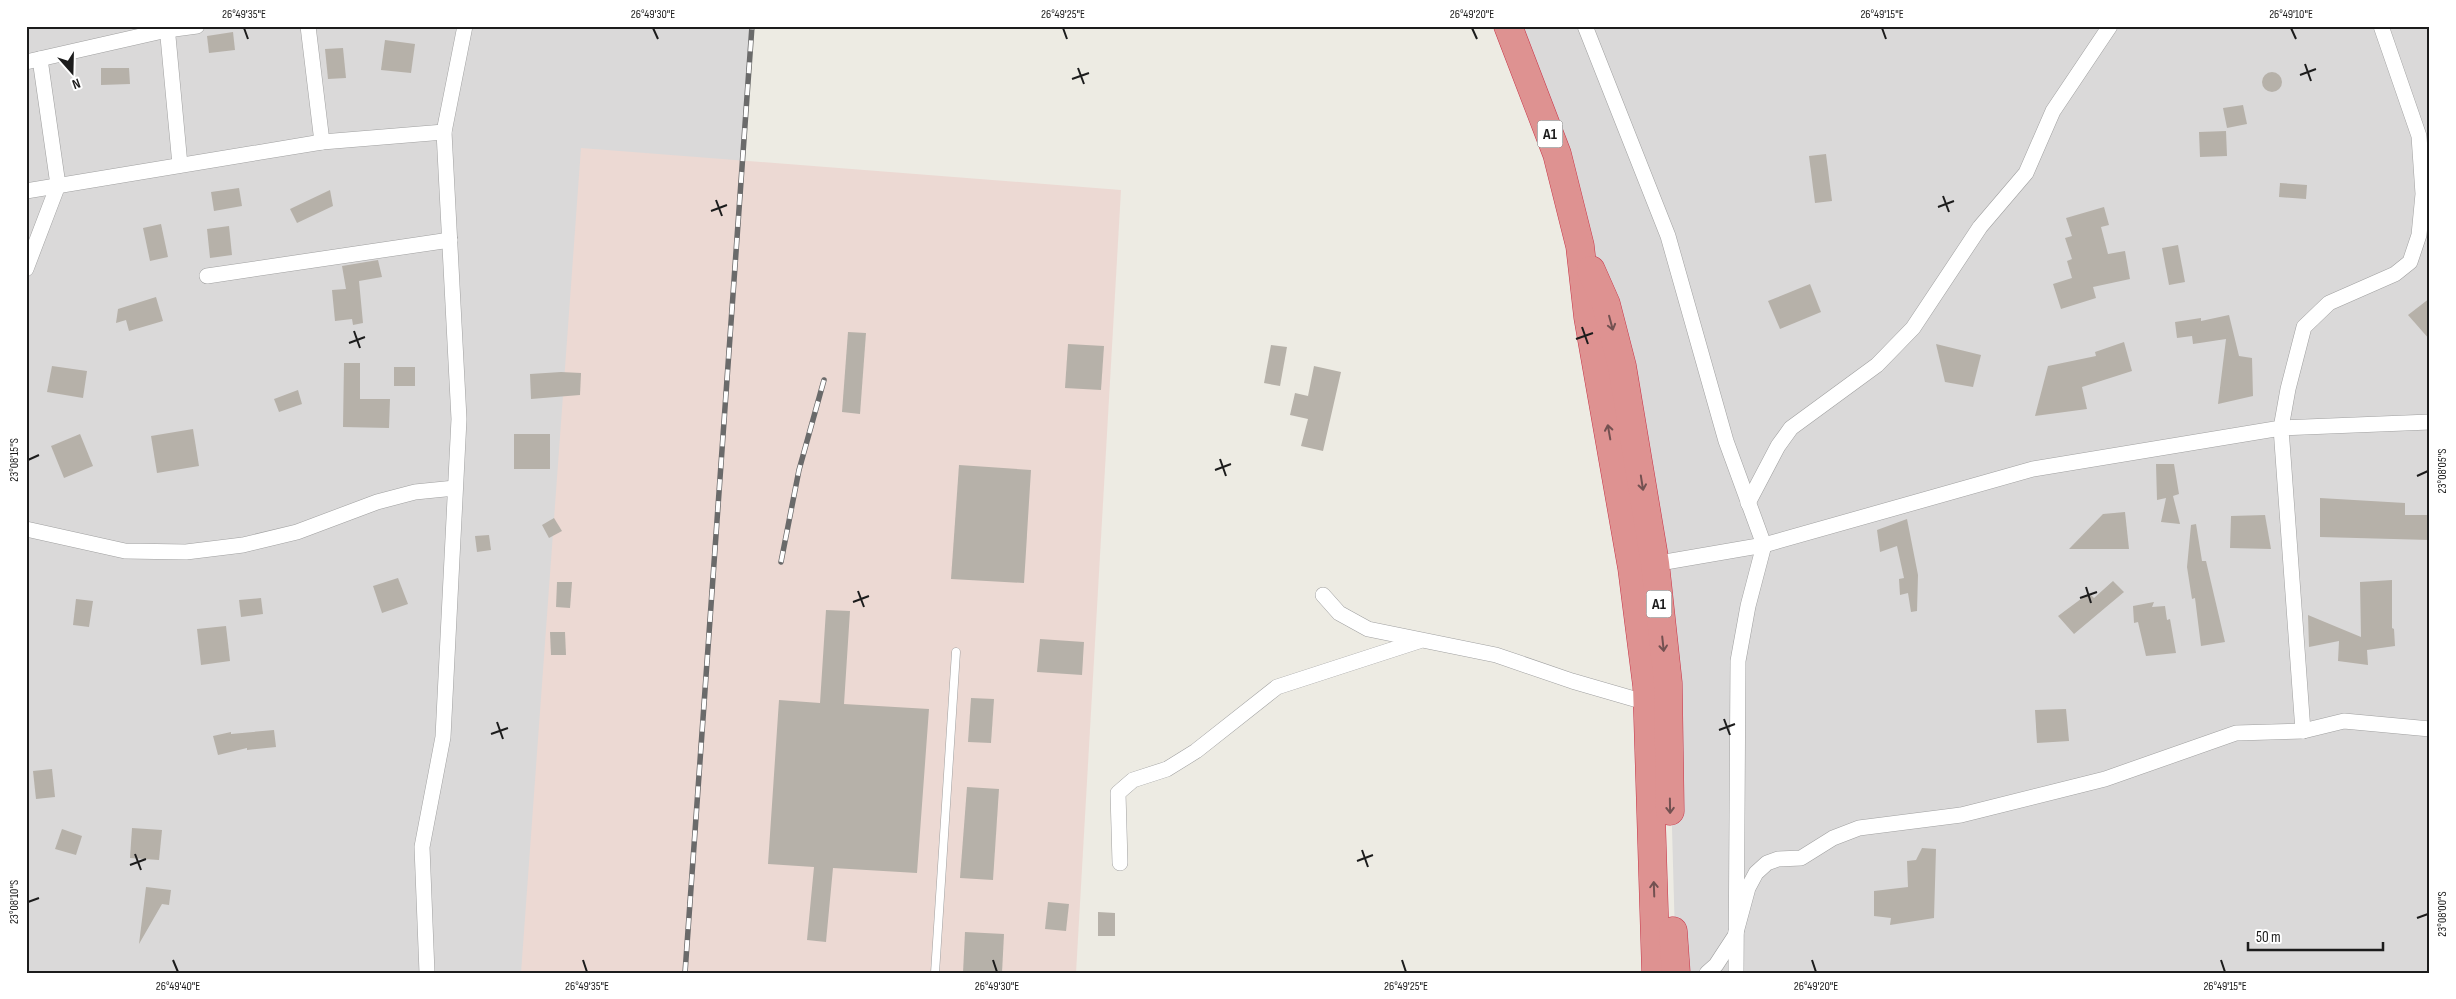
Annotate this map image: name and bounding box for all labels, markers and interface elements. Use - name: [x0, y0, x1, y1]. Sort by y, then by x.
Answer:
- text: 26°49'35"E: [222, 7, 266, 22]
- text: 26°49'30"E: [631, 7, 675, 22]
- text: 26°49'25"E: [1041, 7, 1085, 22]
- text: 26°49'20"E: [1450, 7, 1494, 22]
- text: 26°49'15"E: [1860, 7, 1904, 22]
- text: 26°49'10"E: [2269, 7, 2313, 22]
- north arrow: [48, 48, 98, 98]
- text: N: [70, 74, 83, 93]
- road number: A1: [1538, 120, 1562, 148]
- one-way arrow: [1607, 315, 1616, 331]
- one-way arrow: [1603, 424, 1613, 440]
- text: 23°08'15"S: [7, 438, 22, 482]
- text: 23°08'05"S: [2435, 449, 2450, 493]
- one-way arrow: [1637, 475, 1647, 491]
- road number: A1: [1646, 590, 1672, 618]
- one-way arrow: [1658, 636, 1668, 652]
- one-way arrow: [1666, 798, 1675, 814]
- text: 23°08'10"S: [7, 880, 22, 924]
- one-way arrow: [1650, 881, 1659, 897]
- text: 23°08'00"S: [2435, 891, 2450, 937]
- scale bar: [2248, 919, 2384, 951]
- text: 50 m: [2256, 928, 2281, 947]
- text: 26°49'40"E: [156, 979, 200, 994]
- text: 26°49'35"E: [565, 979, 609, 994]
- text: 26°49'30"E: [975, 979, 1019, 994]
- text: 26°49'25"E: [1384, 979, 1428, 994]
- text: 26°49'20"E: [1794, 979, 1838, 994]
- text: 26°49'15"E: [2203, 979, 2247, 994]

